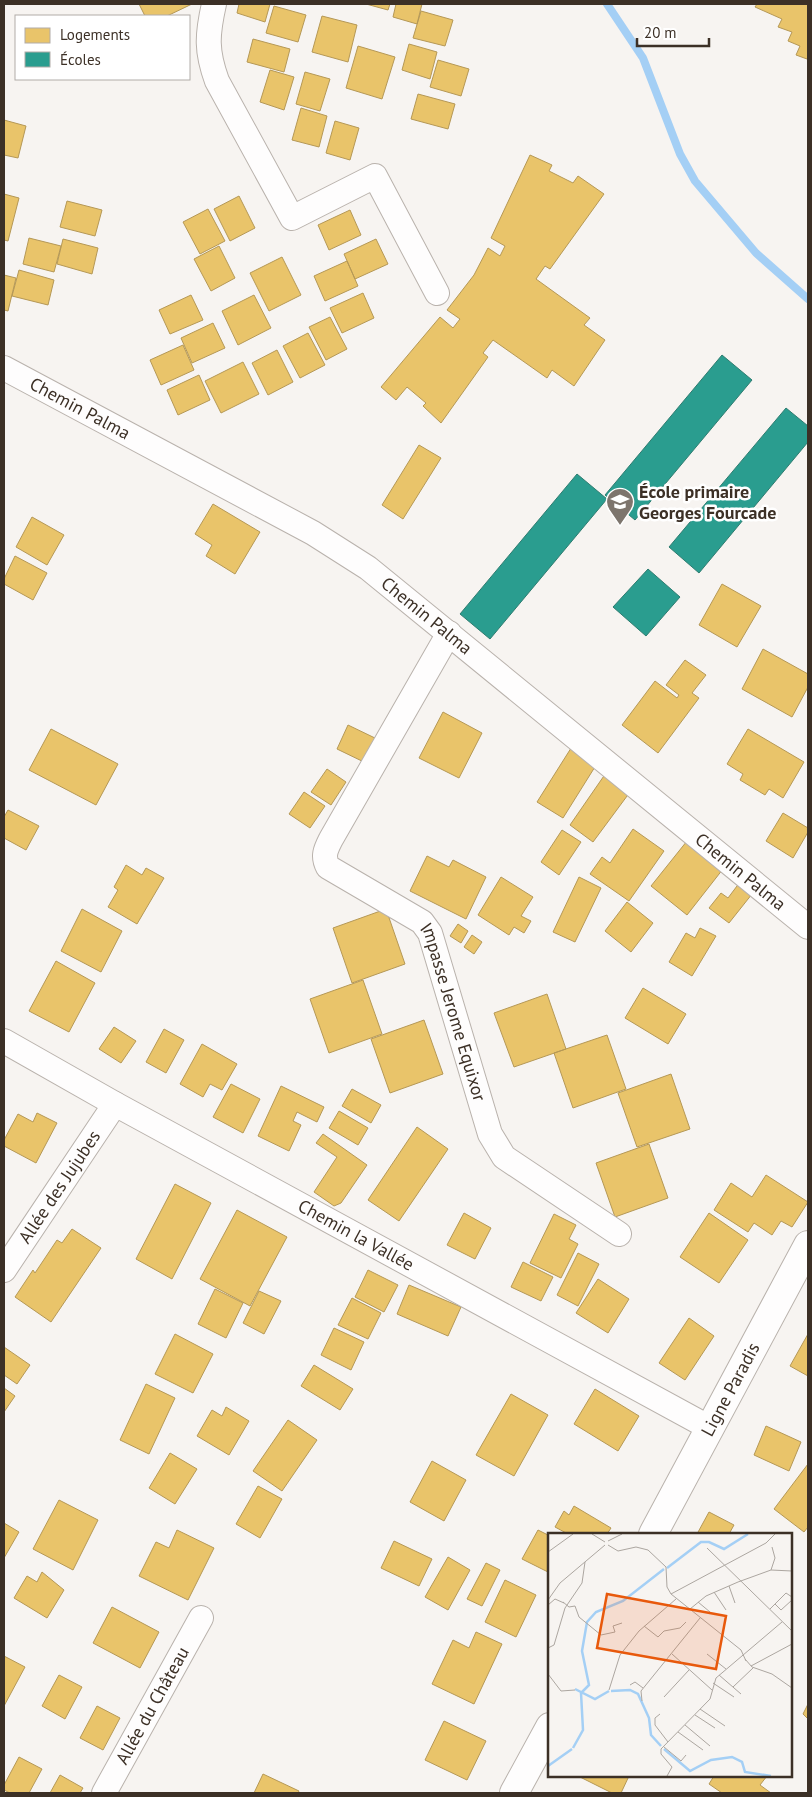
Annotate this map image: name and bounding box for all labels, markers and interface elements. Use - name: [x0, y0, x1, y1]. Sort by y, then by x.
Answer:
- legend: [15, 15, 190, 80]
- scale bar: [637, 15, 710, 47]
- text: 20 m: [644, 23, 677, 42]
- text: Logements: [60, 25, 130, 44]
- text: Écoles: [60, 50, 101, 69]
- street label: Chemin Palma: [26, 372, 134, 444]
- place label: École primaire Georges Fourcade: [639, 480, 776, 524]
- school or university icon: École primaire Georges Fourcade: [605, 487, 635, 526]
- street label: Chemin Palma: [377, 571, 477, 659]
- street label: Chemin Palma: [691, 828, 791, 915]
- street label: Impasse Jerome Equixor: [415, 918, 492, 1104]
- street label: Allée des Jujubes: [13, 1126, 105, 1248]
- street label: Chemin la Vallée: [294, 1194, 418, 1276]
- street label: Ligne Paradis: [696, 1338, 765, 1440]
- inset map: [548, 1533, 792, 1777]
- street label: Allée du Château: [110, 1642, 194, 1768]

